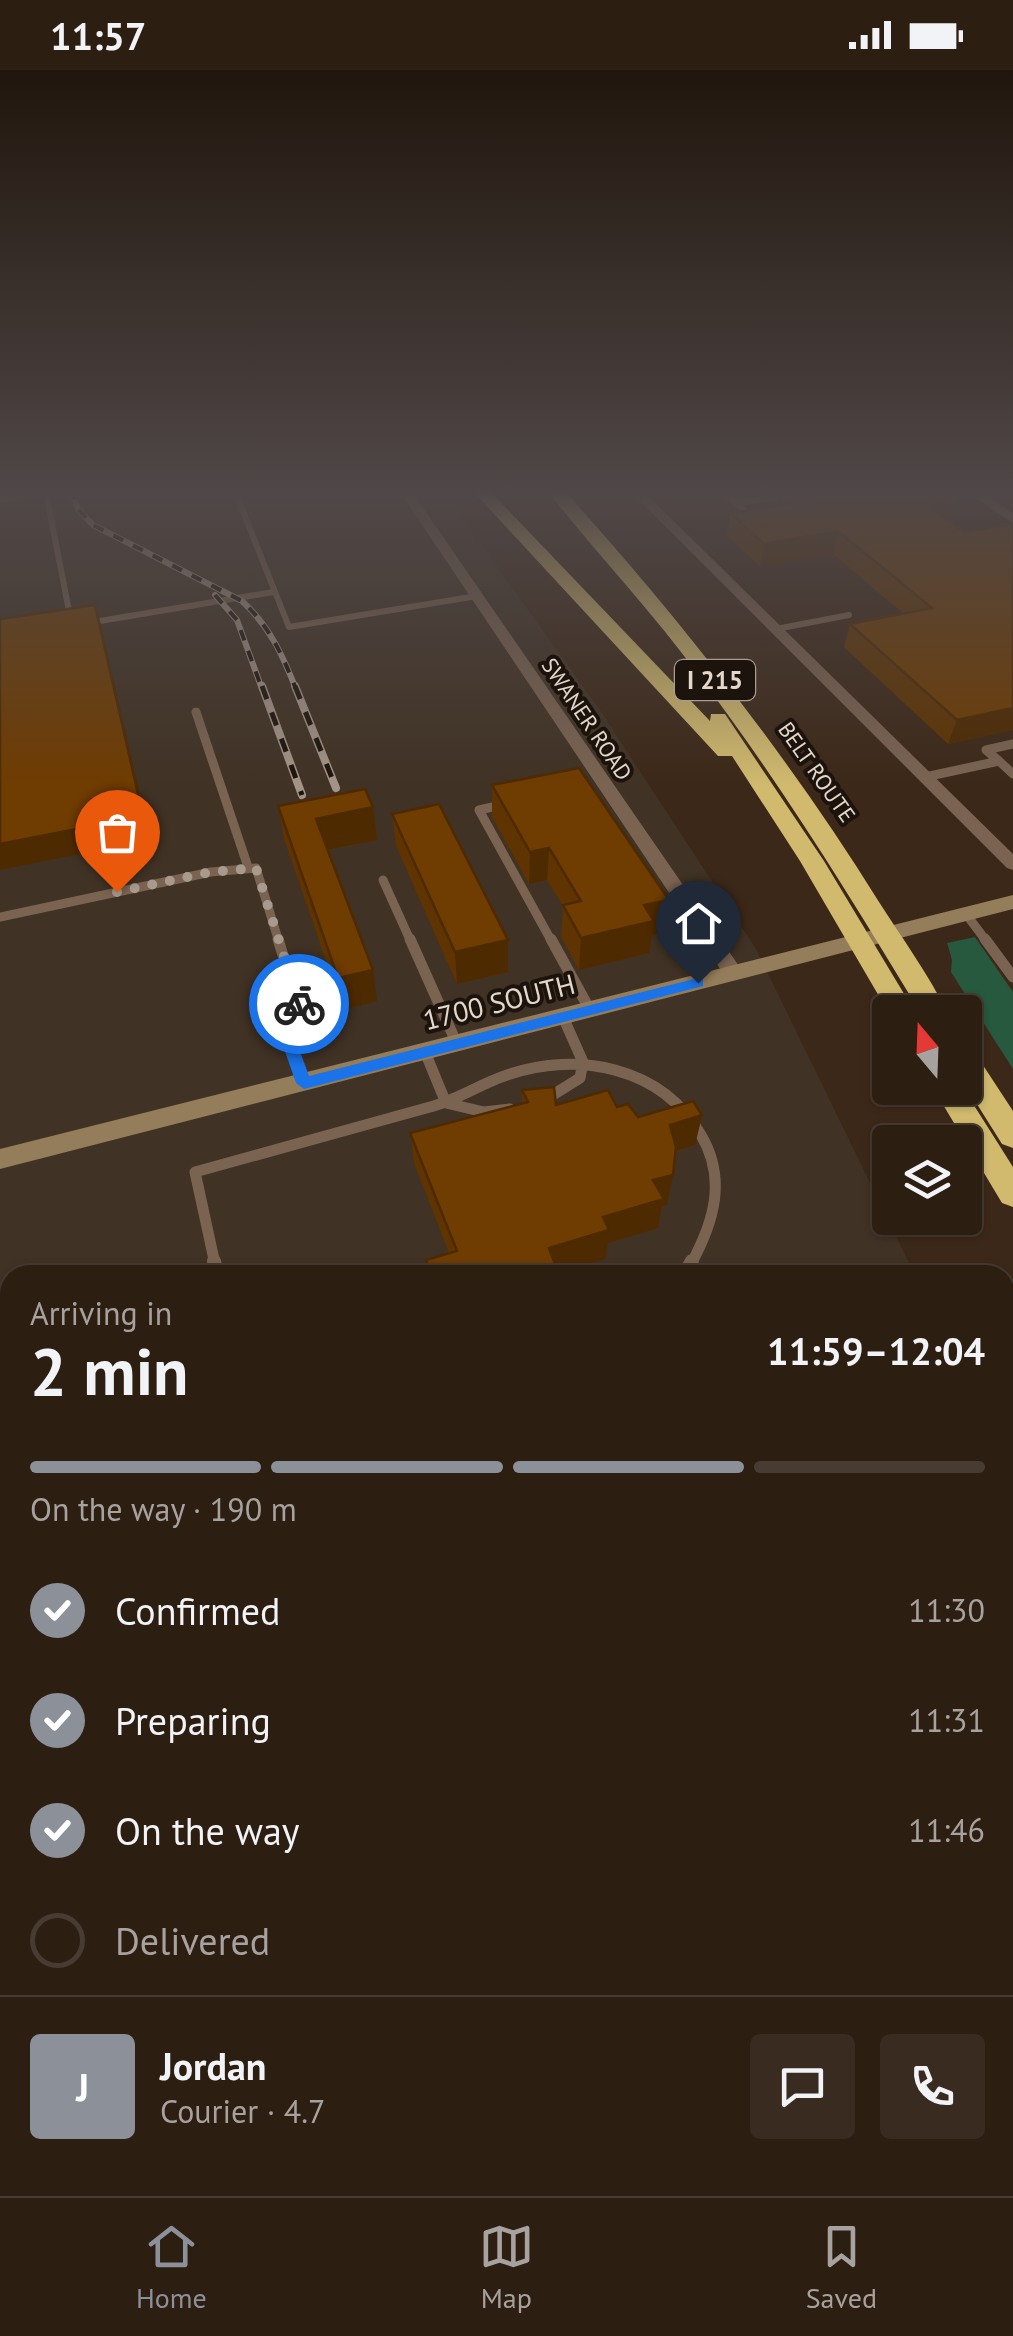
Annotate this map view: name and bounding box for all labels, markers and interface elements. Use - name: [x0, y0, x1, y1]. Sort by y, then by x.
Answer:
- text: 11:57: [50, 11, 146, 60]
- street label: SWANER ROAD: [536, 652, 638, 786]
- road number: I 215: [675, 660, 755, 700]
- street label: BELT ROUTE: [772, 716, 862, 828]
- pin: [75, 790, 160, 893]
- icon: bag: [90, 805, 145, 860]
- pin: [656, 881, 741, 984]
- icon: home: [671, 896, 726, 951]
- courier: [249, 954, 349, 1054]
- street label: 1700 SOUTH: [419, 965, 579, 1038]
- icon: bike: [272, 977, 327, 1032]
- north arrow: [872, 995, 982, 1105]
- map controls: [872, 995, 982, 1235]
- button: layers: [872, 1125, 982, 1235]
- text: Arriving in: [30, 1292, 172, 1334]
- text: 11:59–12:04: [767, 1326, 985, 1375]
- text: 2 min: [30, 1329, 189, 1413]
- text: On the way · 190 m: [30, 1488, 297, 1530]
- icon: check: [30, 1583, 85, 1638]
- text: Confirmed: [115, 1586, 281, 1635]
- text: 11:30: [908, 1589, 985, 1631]
- icon: check: [30, 1693, 85, 1748]
- text: Preparing: [115, 1696, 271, 1745]
- text: 11:31: [908, 1699, 985, 1741]
- icon: check: [30, 1803, 85, 1858]
- text: On the way: [115, 1806, 300, 1855]
- text: 11:46: [908, 1809, 985, 1851]
- text: Delivered: [115, 1916, 270, 1965]
- button: chat: [750, 2034, 855, 2139]
- button: phone: [880, 2034, 985, 2139]
- text: Jordan: [160, 2041, 266, 2090]
- text: J: [76, 2062, 89, 2111]
- text: Courier · 4.7: [160, 2090, 326, 2132]
- tab: Home: [136, 2219, 207, 2316]
- tab: Map: [479, 2219, 534, 2316]
- tab: Saved: [806, 2219, 877, 2316]

